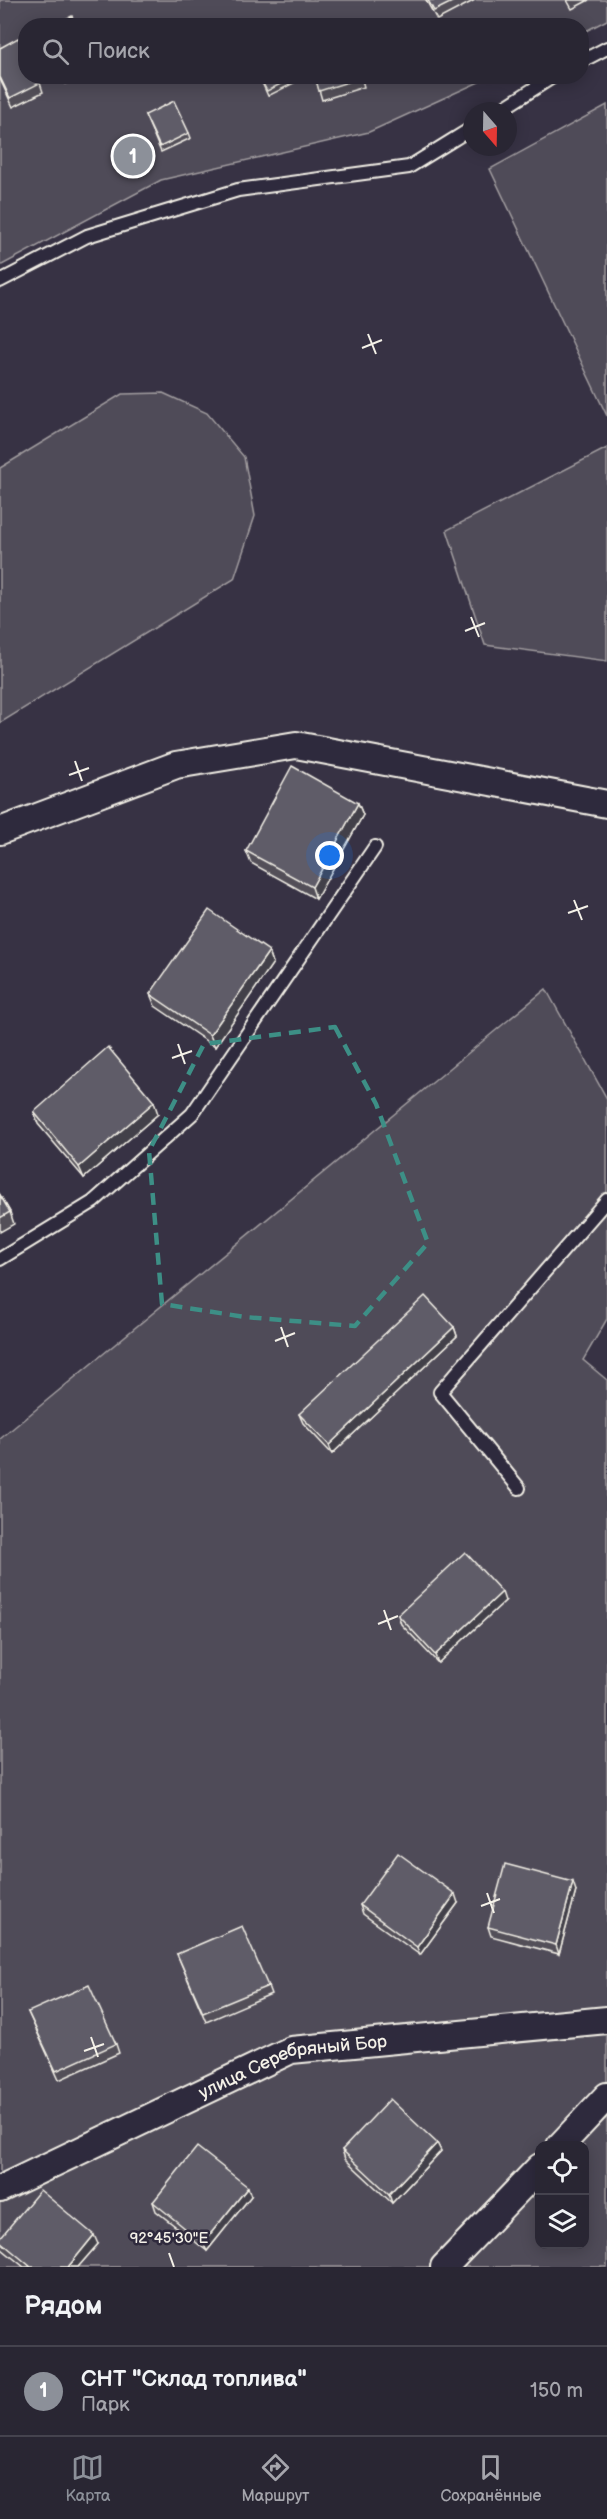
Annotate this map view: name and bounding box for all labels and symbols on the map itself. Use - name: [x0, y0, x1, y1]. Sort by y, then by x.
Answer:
- north arrow: [463, 102, 517, 156]
- pin: 1: [114, 134, 152, 178]
- your location: [315, 841, 344, 870]
- street label: улица Серебряный Бор: [195, 2031, 388, 2104]
- text: 92°45'30"E: [130, 2229, 208, 2248]

